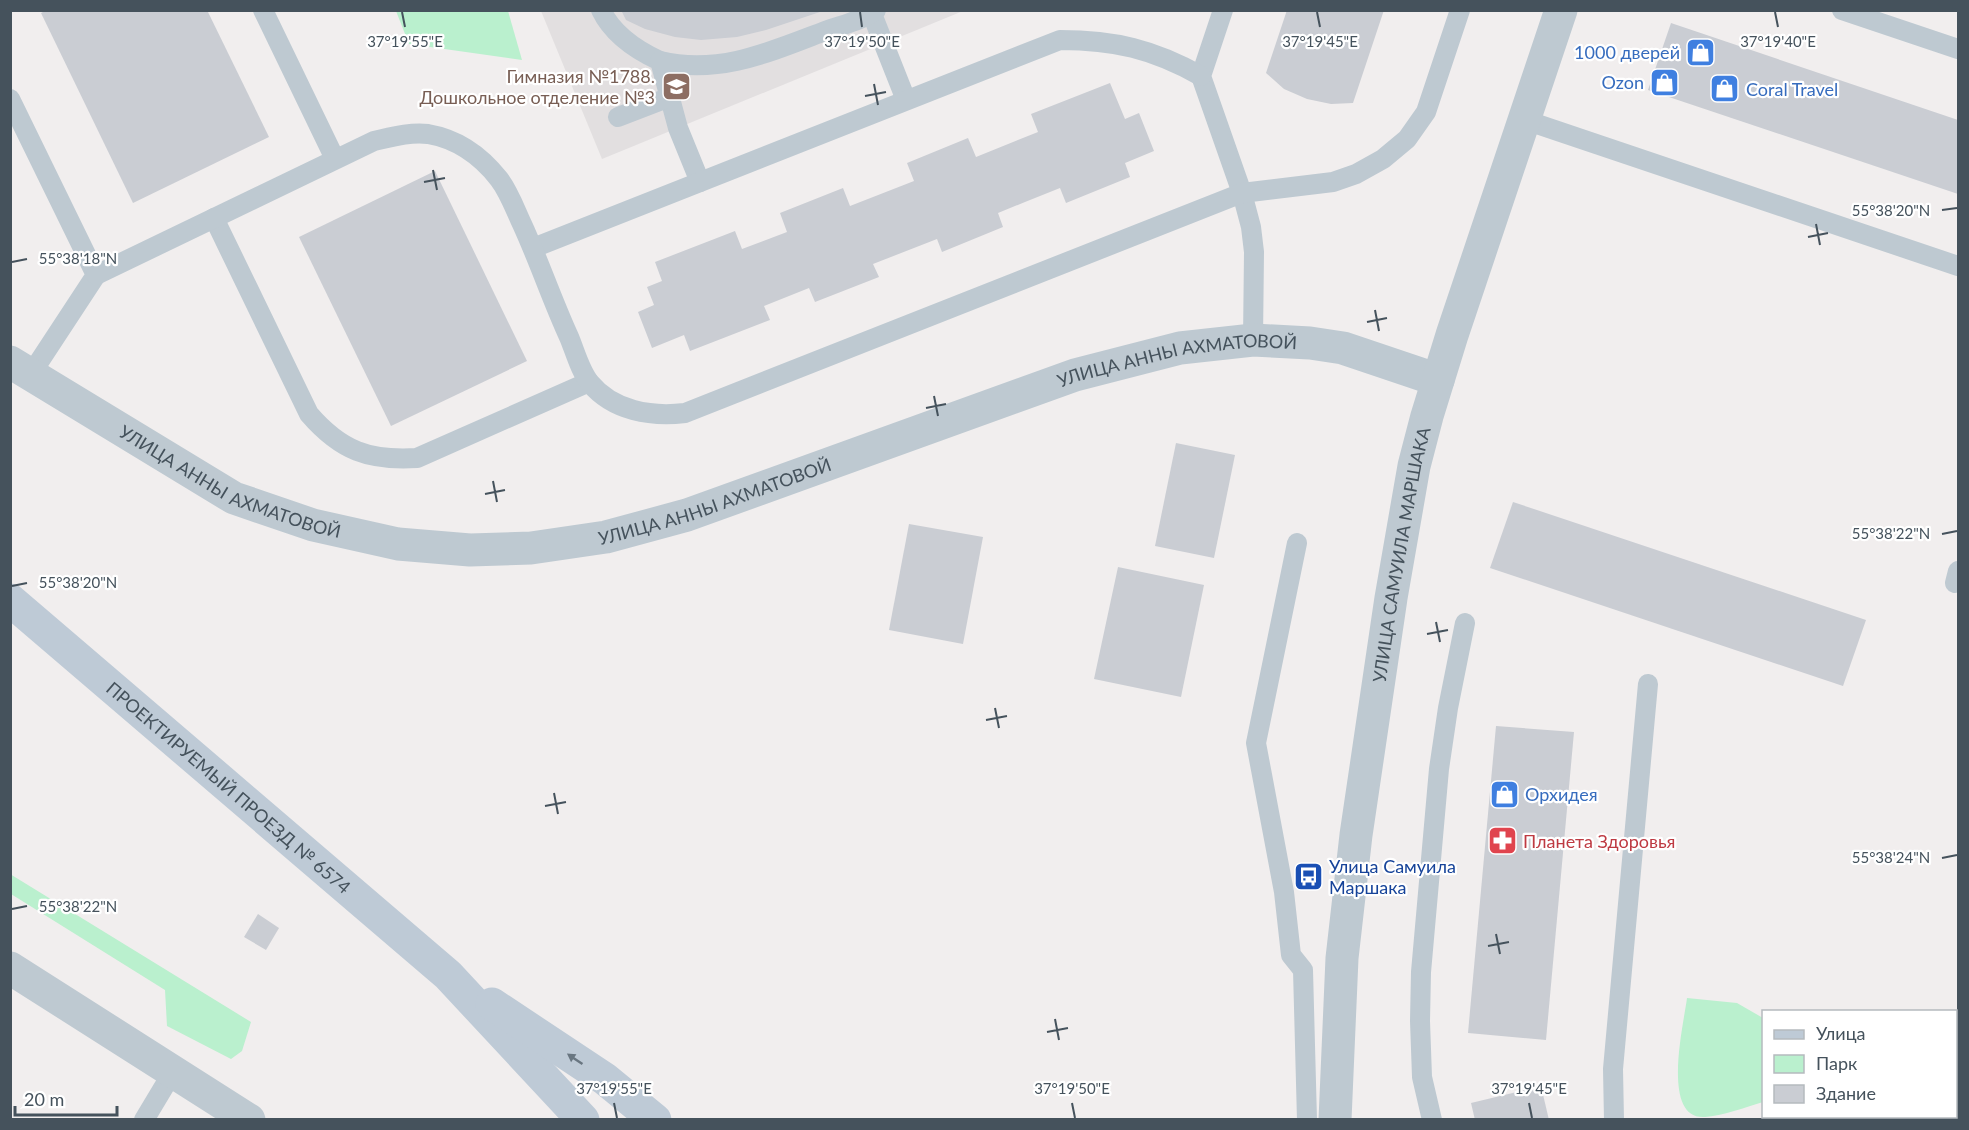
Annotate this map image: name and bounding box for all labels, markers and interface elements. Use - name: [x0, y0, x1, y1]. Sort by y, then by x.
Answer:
- text: 37°19'55"E: [367, 32, 443, 50]
- text: 37°19'50"E: [824, 32, 900, 50]
- text: 37°19'45"E: [1282, 32, 1358, 50]
- text: 37°19'40"E: [1740, 32, 1816, 50]
- shop icon: 1000 дверей: [1685, 36, 1717, 68]
- place label: 1000 дверей: [1574, 41, 1680, 63]
- place label: Гимназия №1788. Дошкольное отделение №3: [420, 65, 655, 108]
- shop icon: Ozon: [1649, 66, 1681, 98]
- school or university icon: Гимназия №1788. Дошкольное отделение №3: [660, 70, 692, 102]
- place label: Ozon: [1602, 71, 1644, 93]
- shop icon: Coral Travel: [1709, 73, 1741, 105]
- place label: Coral Travel: [1746, 78, 1838, 100]
- text: 55°38'20"N: [1852, 201, 1930, 219]
- text: 55°38'18"N: [39, 249, 117, 267]
- street label: УЛИЦА АННЫ АХМАТОВОЙ: [1054, 329, 1298, 392]
- street label: УЛИЦА АННЫ АХМАТОВОЙ: [115, 420, 343, 542]
- street label: УЛИЦА САМУИЛА МАРШАКА: [1368, 424, 1435, 684]
- street label: УЛИЦА АННЫ АХМАТОВОЙ: [597, 453, 834, 549]
- text: 55°38'22"N: [1852, 524, 1930, 542]
- text: 55°38'20"N: [39, 573, 117, 591]
- street label: ПРОЕКТИРУЕМЫЙ ПРОЕЗД № 6574: [102, 677, 355, 898]
- shop icon: Орхидея: [1488, 778, 1520, 810]
- place label: Орхидея: [1525, 783, 1598, 805]
- pharmacy icon: Планета Здоровья: [1486, 825, 1518, 857]
- place label: Планета Здоровья: [1523, 830, 1675, 852]
- text: 55°38'24"N: [1852, 848, 1930, 866]
- place label: Улица Самуила Маршака: [1329, 855, 1456, 898]
- bus stop icon: Улица Самуила Маршака: [1292, 860, 1324, 892]
- text: 55°38'22"N: [39, 897, 117, 915]
- legend: [1762, 1010, 1957, 1118]
- text: Улица: [1816, 1022, 1866, 1044]
- text: Парк: [1816, 1052, 1858, 1074]
- one-way arrow: [567, 1053, 583, 1064]
- scale bar: [15, 1079, 117, 1117]
- text: 37°19'55"E: [576, 1079, 652, 1097]
- text: 37°19'50"E: [1034, 1079, 1110, 1097]
- text: 37°19'45"E: [1491, 1079, 1567, 1097]
- text: Здание: [1816, 1082, 1876, 1104]
- text: 20 m: [24, 1088, 64, 1110]

